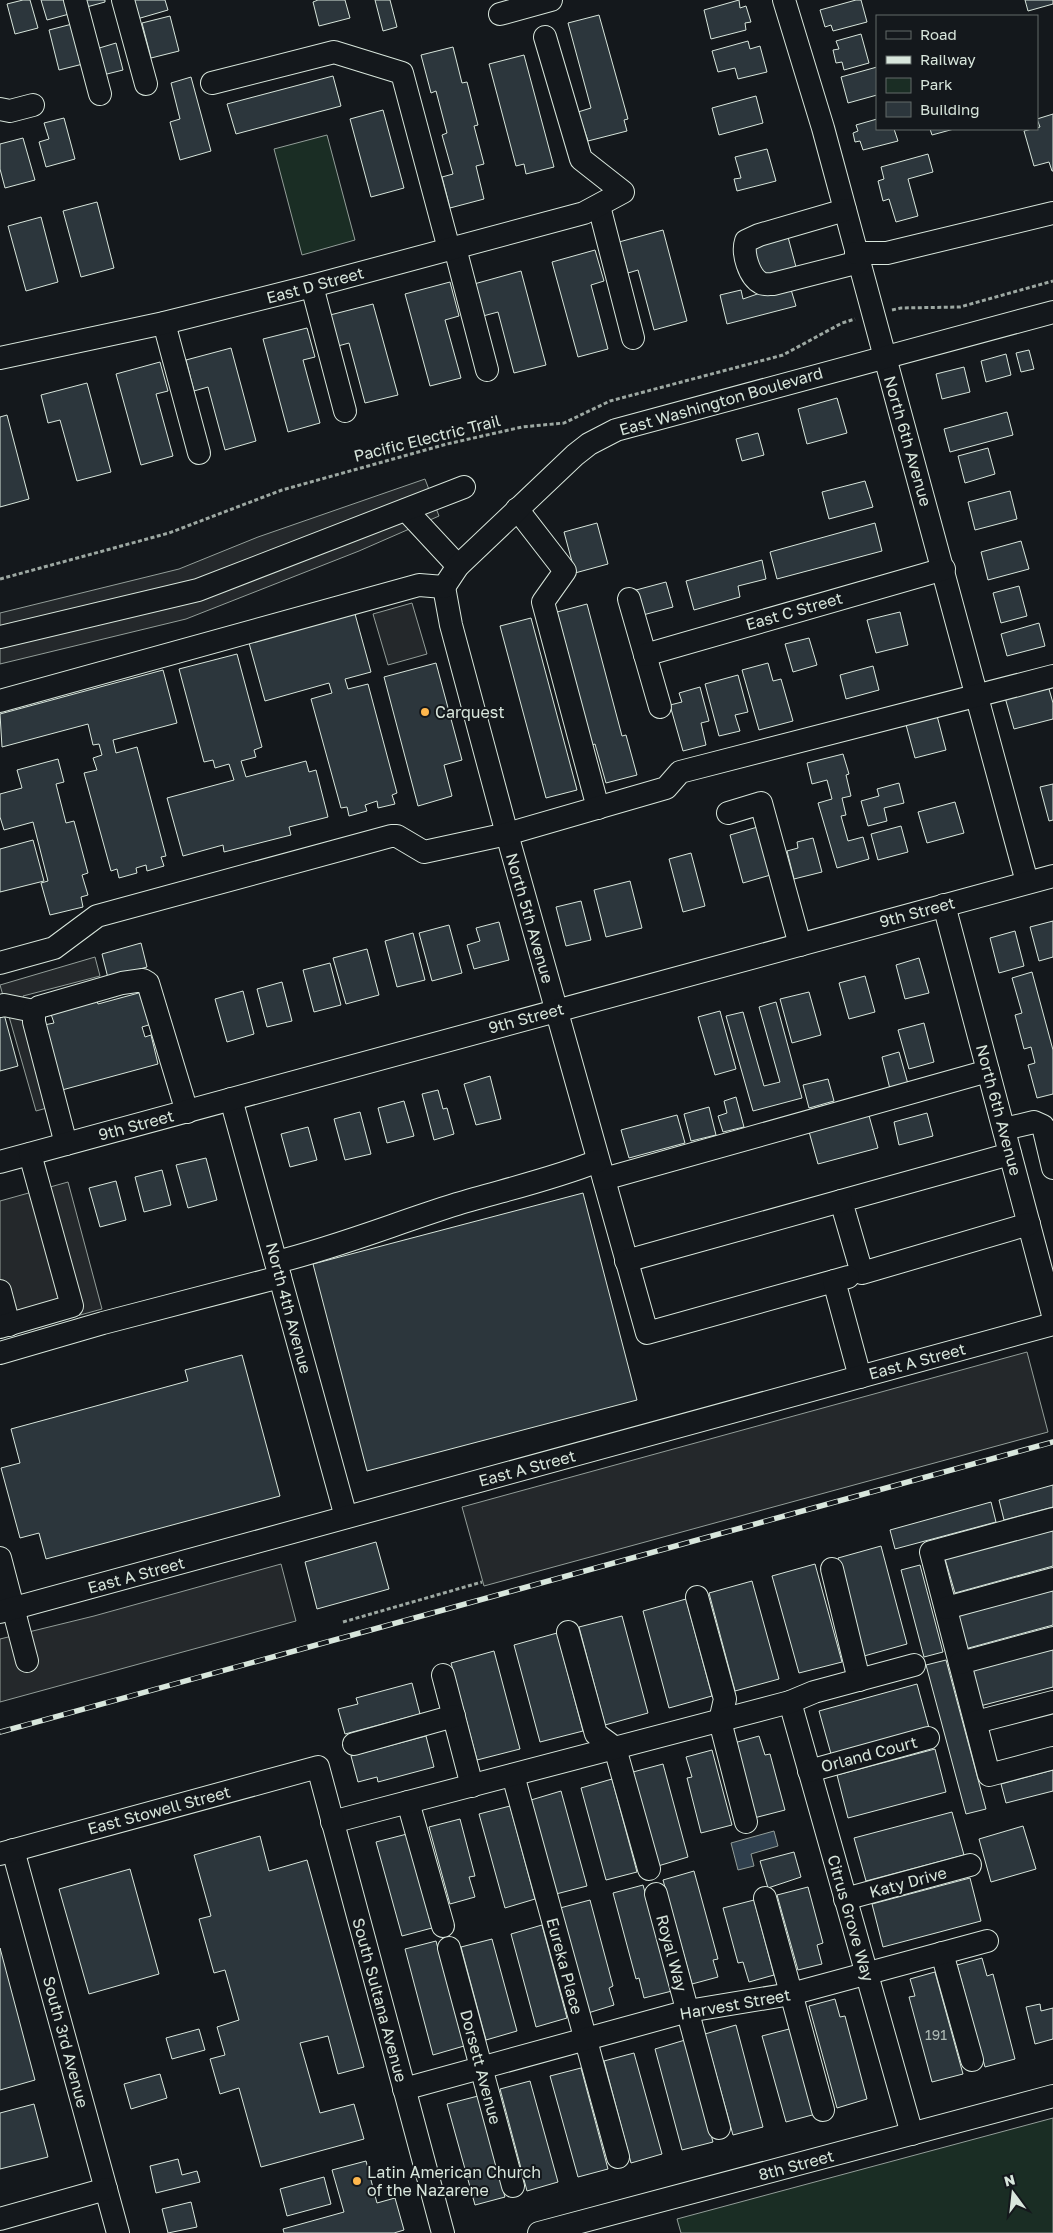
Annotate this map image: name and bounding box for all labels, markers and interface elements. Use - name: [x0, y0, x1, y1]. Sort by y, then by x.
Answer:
- legend: [876, 15, 1038, 130]
- text: Road: [920, 25, 957, 43]
- text: Railway: [920, 50, 976, 68]
- text: Park: [920, 75, 953, 93]
- text: Building: [920, 100, 980, 118]
- street label: East D Street: [264, 262, 366, 308]
- street label: East Washington Boulevard: [617, 362, 825, 440]
- street label: North 6th Avenue: [880, 373, 936, 509]
- street label: Pacific Electric Trail: [352, 410, 502, 466]
- street label: East C Street: [743, 588, 845, 634]
- place label: Carquest: [435, 702, 505, 722]
- marker: Carquest: [419, 706, 431, 718]
- street label: North 5th Avenue: [502, 851, 558, 985]
- street label: 9th Street: [877, 892, 957, 932]
- street label: 9th Street: [486, 998, 566, 1038]
- street label: North 6th Avenue: [972, 1042, 1026, 1178]
- street label: 9th Street: [96, 1105, 176, 1145]
- street label: North 4th Avenue: [262, 1240, 316, 1376]
- street label: East A Street: [866, 1338, 968, 1384]
- street label: East A Street: [476, 1445, 578, 1491]
- street label: East A Street: [85, 1552, 187, 1598]
- street label: Orland Court: [819, 1732, 919, 1776]
- street label: East Stowell Street: [85, 1781, 233, 1839]
- street label: Citrus Grove Way: [823, 1852, 879, 1984]
- street label: Katy Drive: [867, 1862, 949, 1902]
- street label: Royal Way: [652, 1912, 692, 1994]
- street label: Eureka Place: [542, 1915, 588, 2017]
- street label: South Sultana Avenue: [348, 1916, 412, 2084]
- street label: South 3rd Avenue: [39, 1974, 93, 2110]
- street label: Harvest Street: [678, 1984, 792, 2024]
- street label: Dorsett Avenue: [456, 2007, 506, 2127]
- house number: 191: [925, 2026, 947, 2043]
- street label: 8th Street: [756, 2145, 836, 2185]
- place label: Latin American Church of the Nazarene: [367, 2162, 541, 2200]
- north arrow: [988, 2168, 1038, 2218]
- text: N: [1002, 2170, 1017, 2190]
- marker: Latin American Church of the Nazarene: [351, 2175, 363, 2187]

